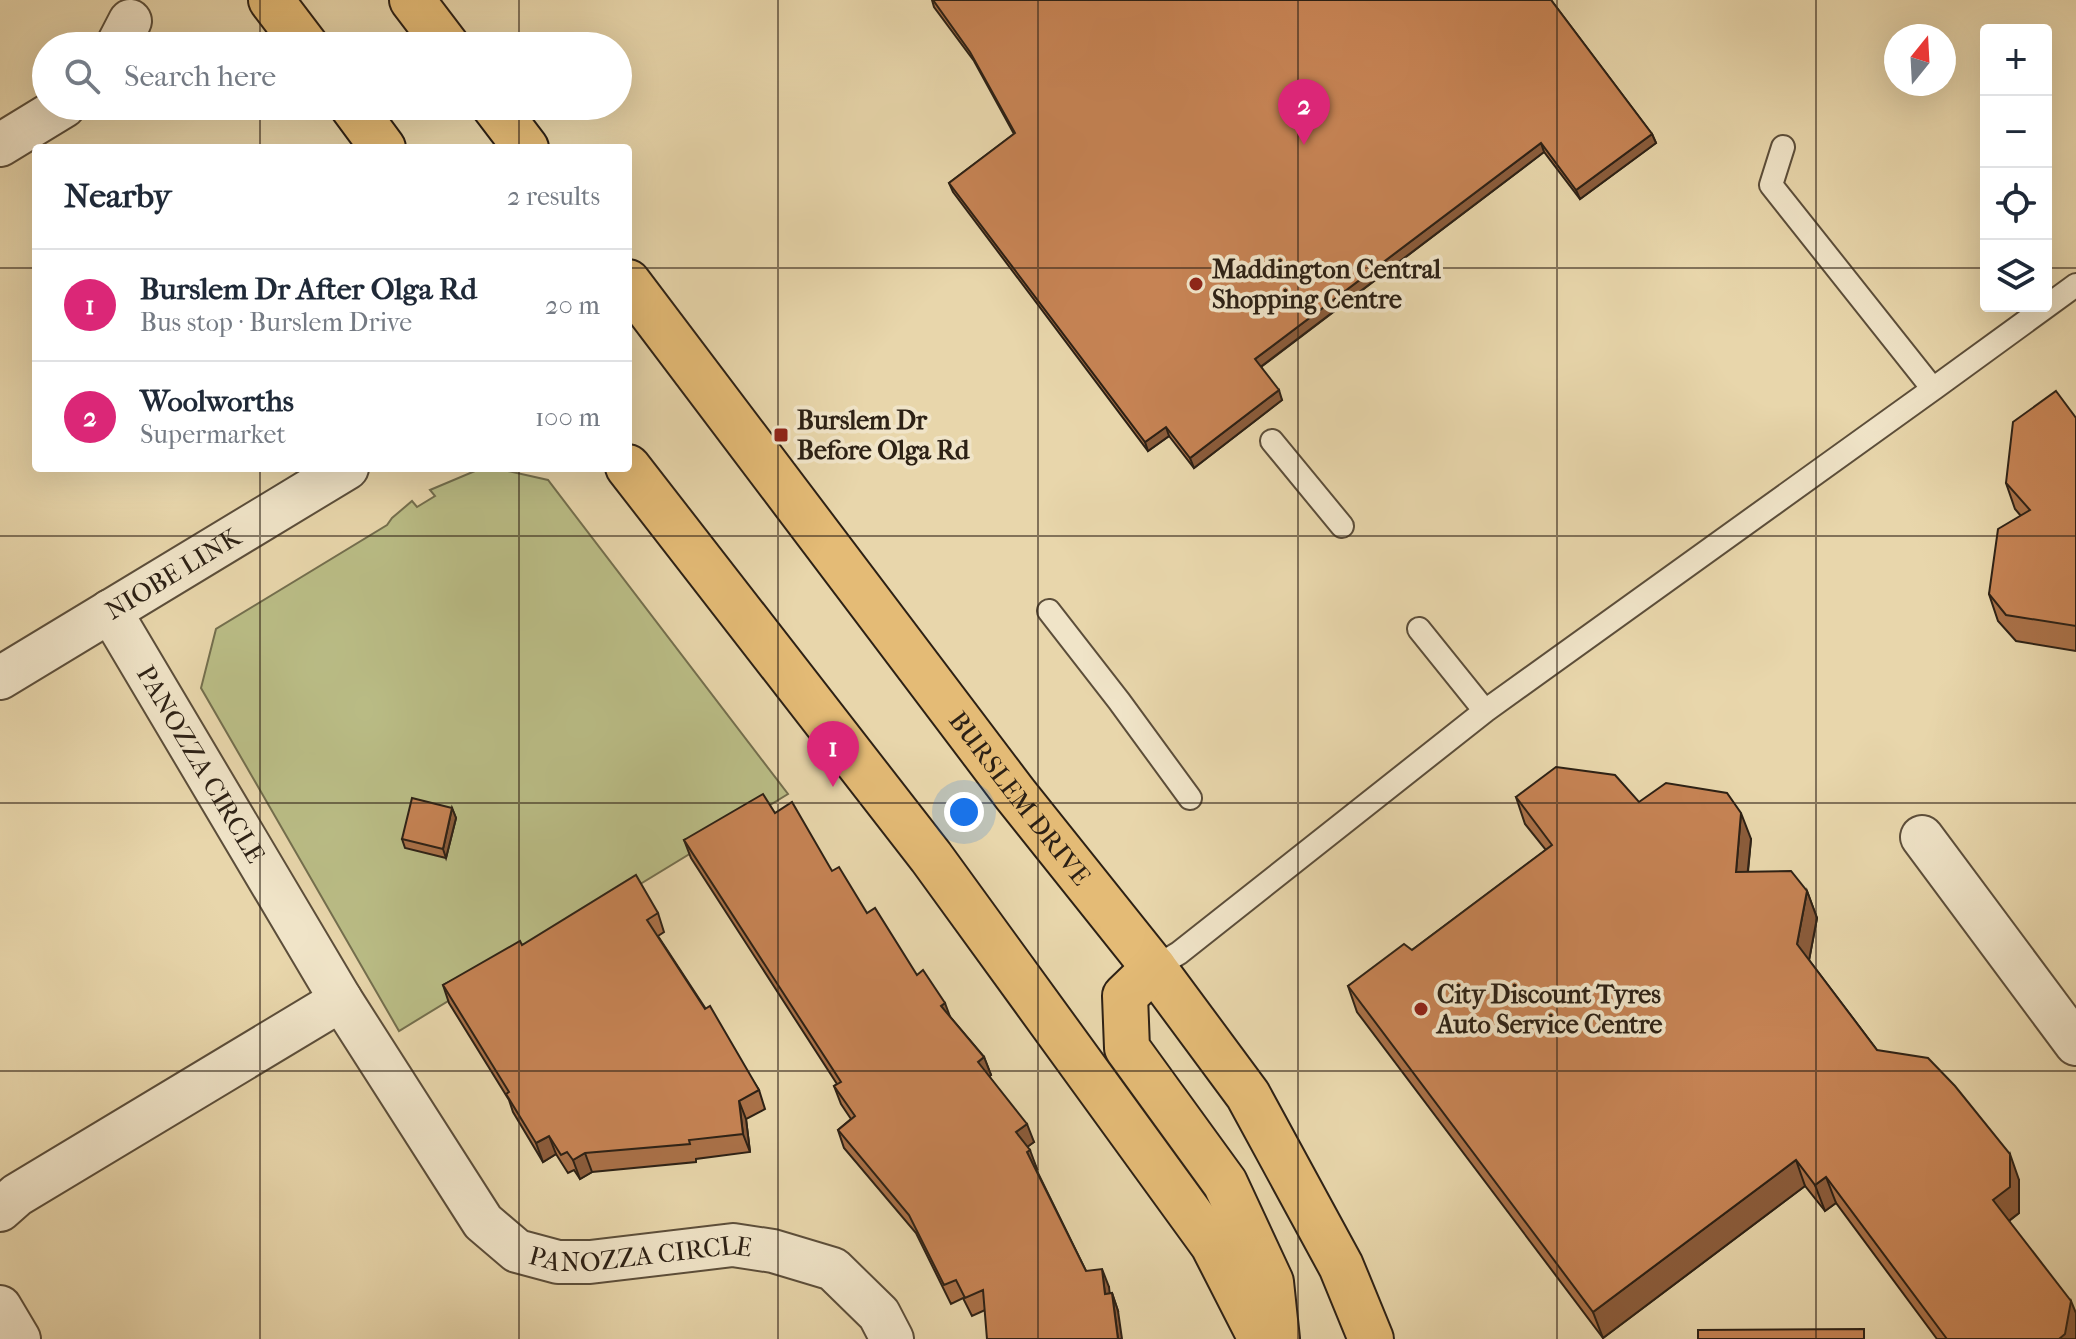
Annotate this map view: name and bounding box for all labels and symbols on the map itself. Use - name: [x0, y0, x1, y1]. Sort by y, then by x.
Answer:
- north arrow: [1884, 24, 1956, 96]
- pin: 2: [1278, 79, 1330, 145]
- place label: Maddington Central Shopping Centre: [1212, 254, 1442, 315]
- marker: Maddington Central Shopping Centre: [1187, 275, 1205, 293]
- place label: Burslem Dr Before Olga Rd: [797, 405, 970, 466]
- marker: Burslem Dr Before Olga Rd: [772, 426, 790, 444]
- street label: NIOBE LINK: [100, 520, 247, 626]
- street label: PANOZZA CIRCLE: [130, 660, 271, 868]
- street label: BURSLEM DRIVE: [943, 705, 1097, 891]
- pin: 1: [807, 721, 859, 787]
- your location: [944, 792, 984, 832]
- place label: City Discount Tyres Auto Service Centre: [1435, 979, 1663, 1040]
- marker: City Discount Tyres Auto Service Centre: [1412, 1000, 1430, 1018]
- street label: PANOZZA CIRCLE: [526, 1229, 754, 1279]

